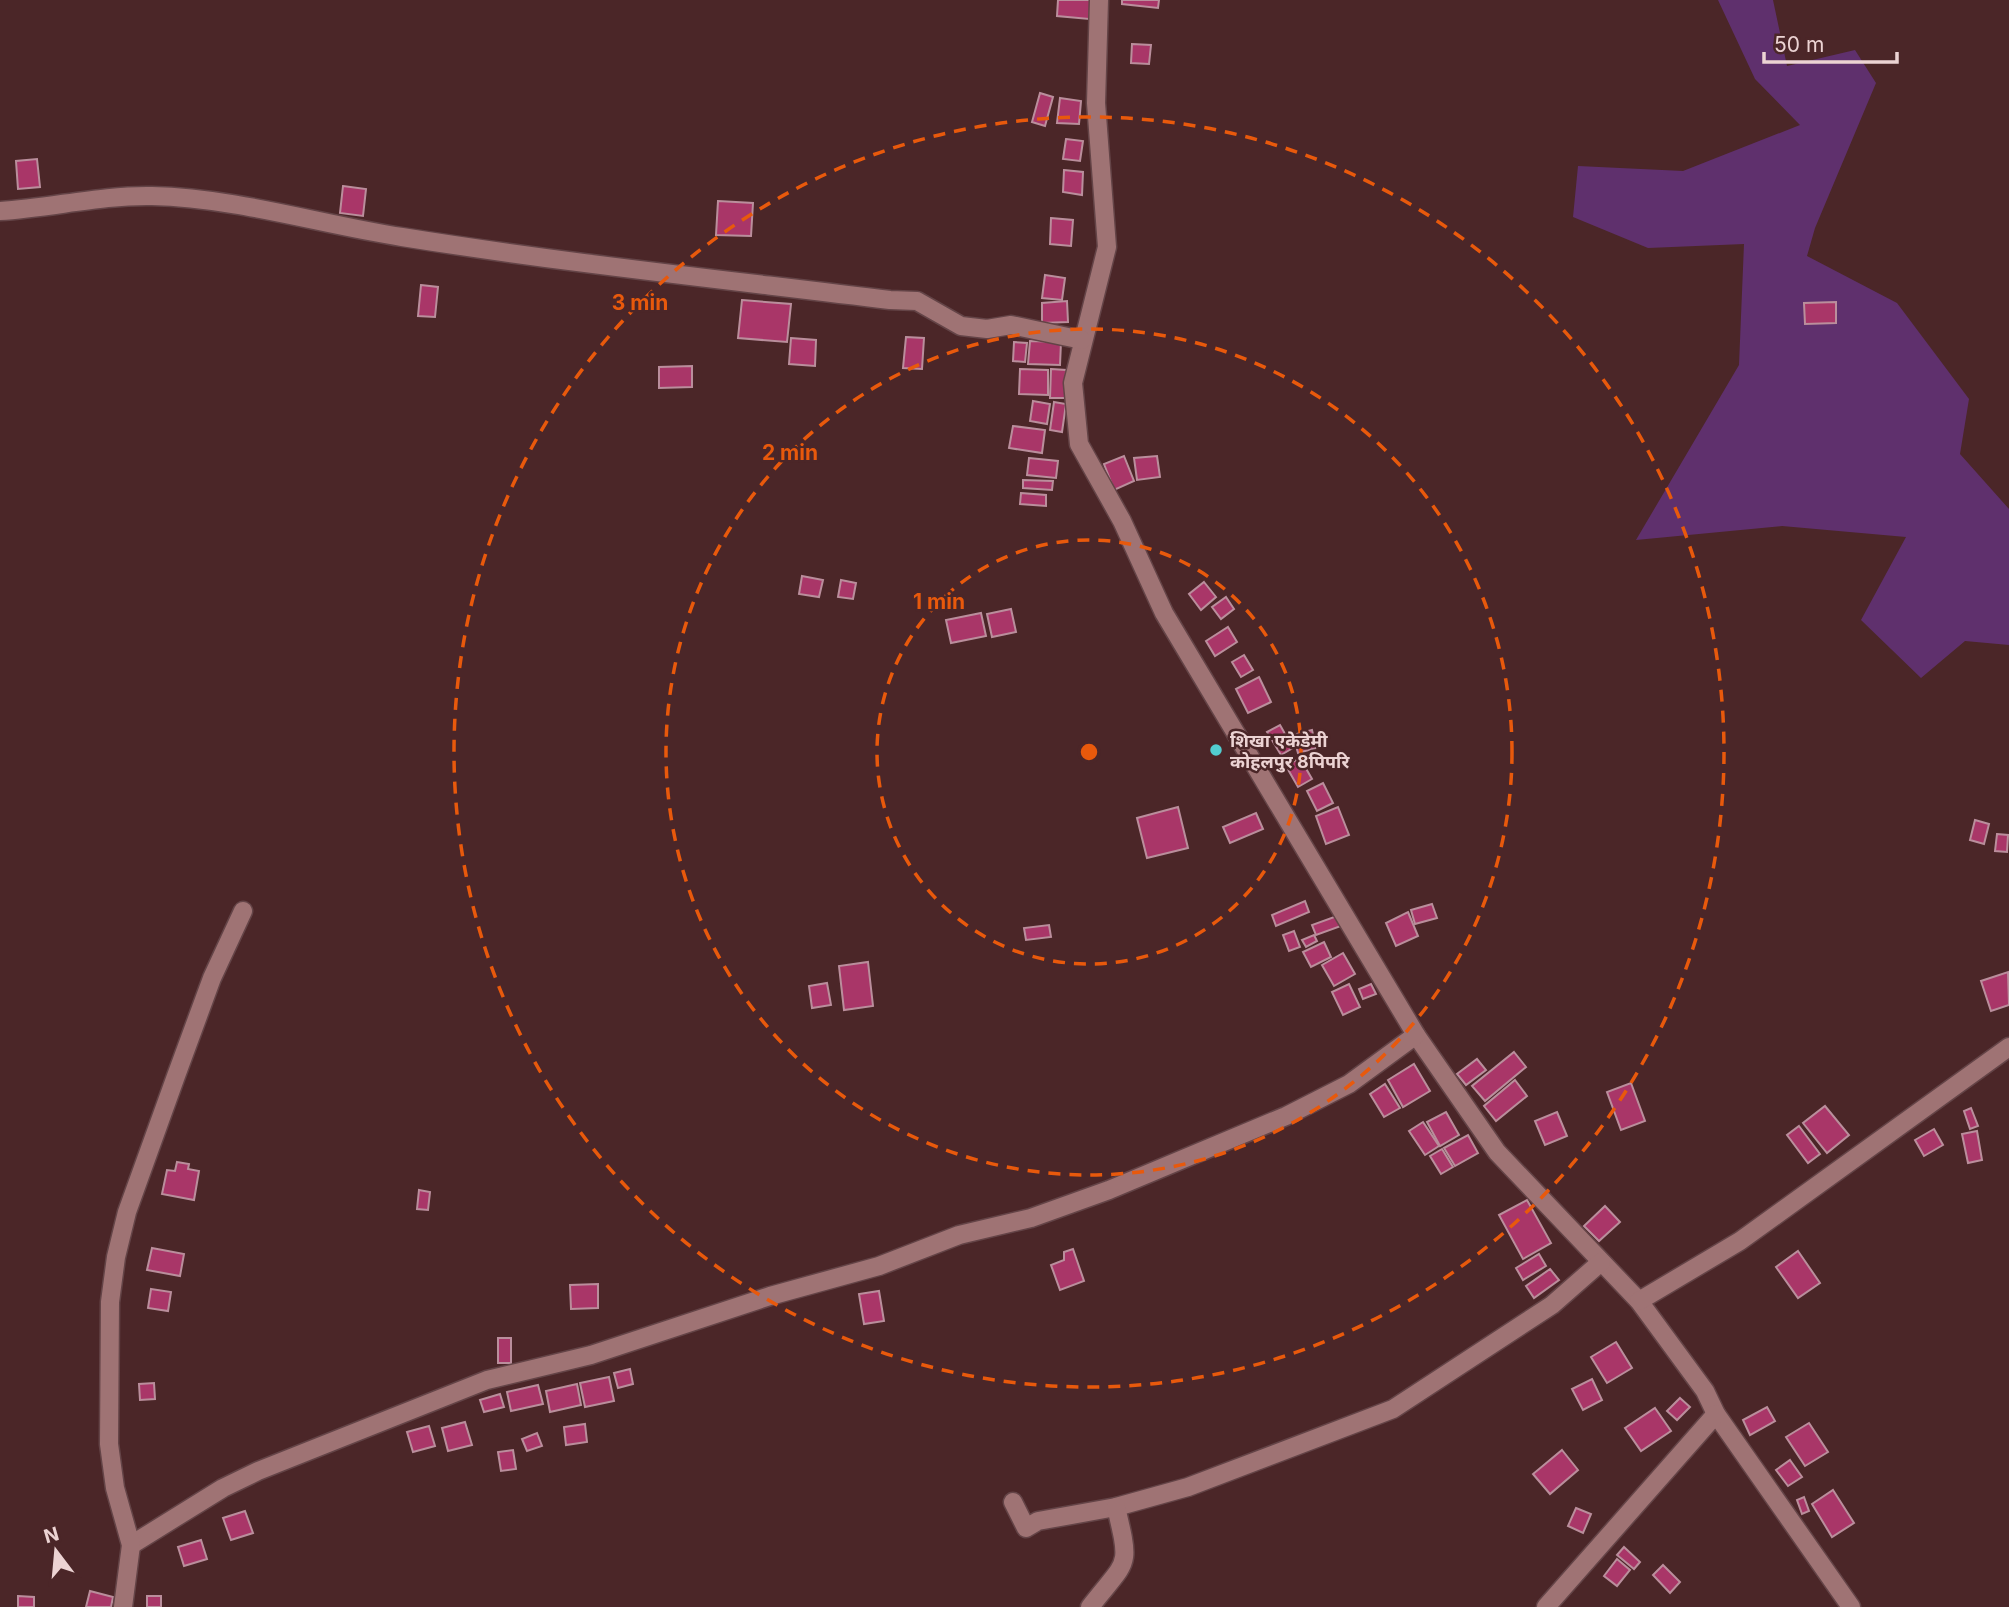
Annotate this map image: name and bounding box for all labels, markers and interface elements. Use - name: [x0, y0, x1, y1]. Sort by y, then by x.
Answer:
- scale bar: [1764, 21, 1897, 65]
- text: 50 m: [1774, 32, 1824, 57]
- text: 3 min: [612, 290, 668, 315]
- text: 2 min: [762, 440, 818, 465]
- text: 1 min: [913, 589, 965, 614]
- place label: शिखा एकेडेमी कोहलपुर 8पिपरि: [1230, 730, 1350, 773]
- centre of rings: [1077, 740, 1101, 764]
- marker: शिखा एकेडेमी कोहलपुर 8पिपरि: [1208, 742, 1224, 758]
- north arrow: [21, 1516, 91, 1586]
- text: N: [41, 1522, 62, 1548]

